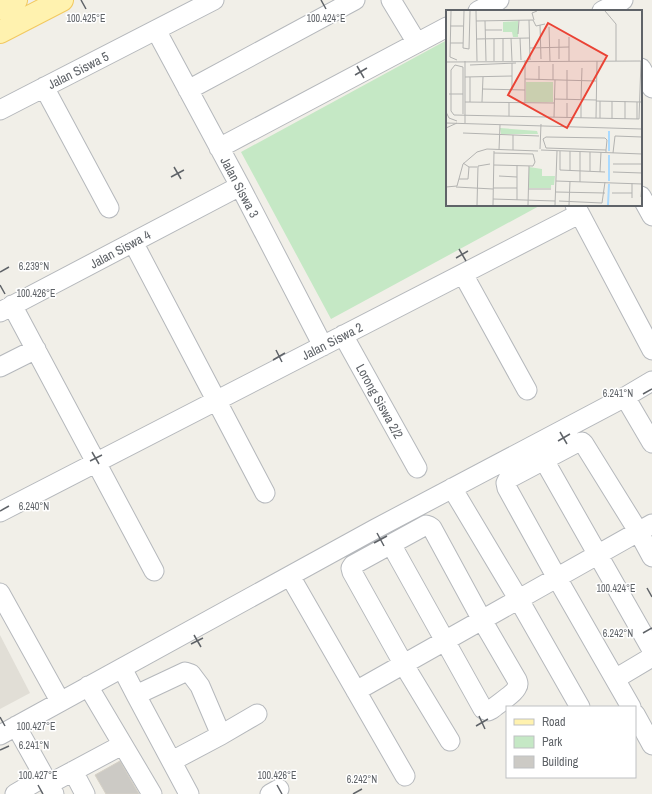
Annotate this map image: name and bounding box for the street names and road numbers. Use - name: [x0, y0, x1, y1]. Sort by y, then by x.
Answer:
- street label: Jalan Siswa 5: [45, 48, 112, 93]
- street label: Jalan Siswa 3: [216, 154, 263, 221]
- street label: Jalan Siswa 4: [87, 226, 154, 273]
- street label: Jalan Siswa 2: [299, 319, 366, 364]
- street label: Lorong Siswa 2/2: [352, 361, 407, 442]

